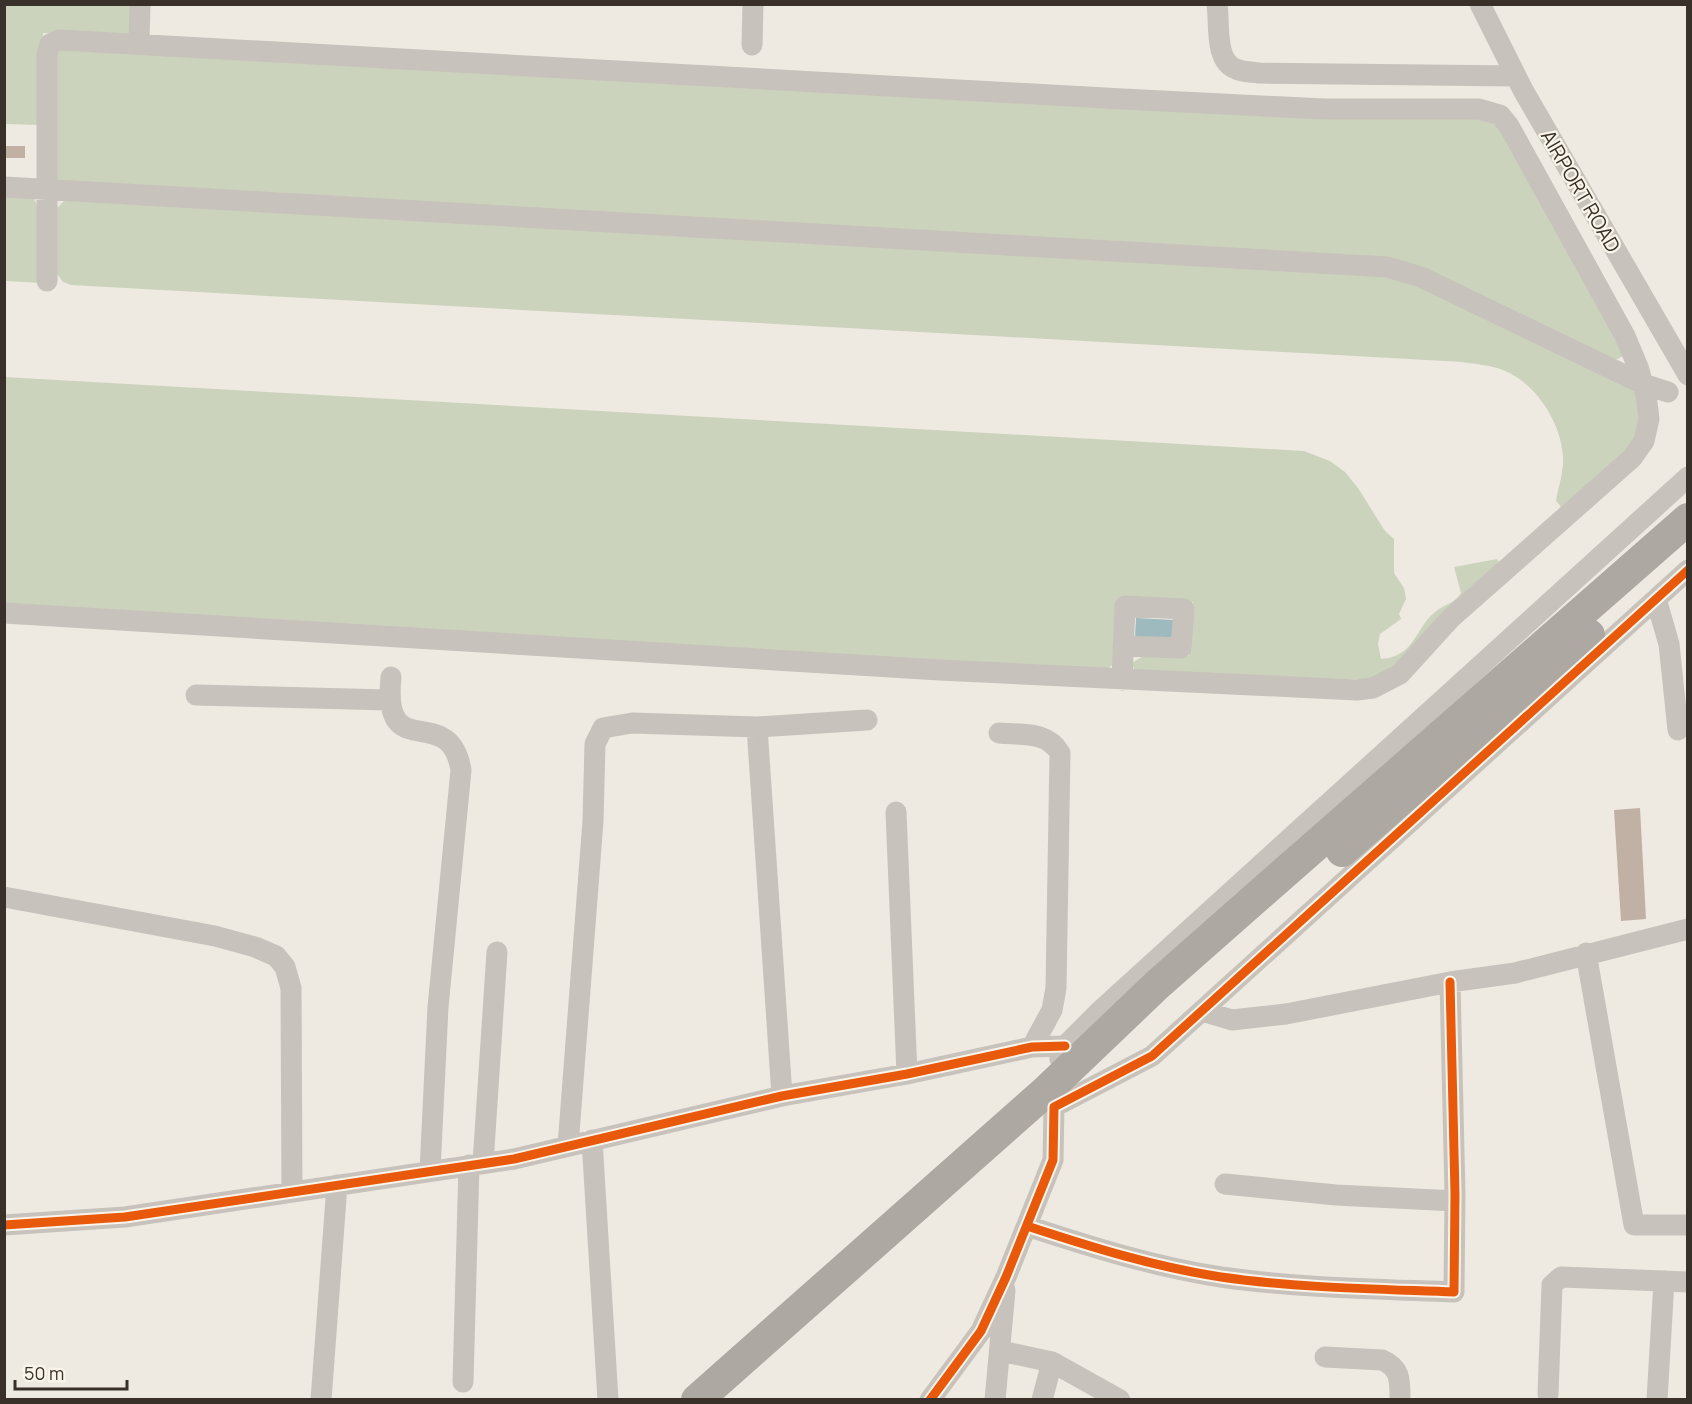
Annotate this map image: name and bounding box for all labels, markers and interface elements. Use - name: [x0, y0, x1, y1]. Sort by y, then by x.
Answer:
- street label: AIRPORT ROAD: [1535, 125, 1627, 257]
- scale bar: [15, 1353, 128, 1391]
- text: 50 m: [24, 1361, 64, 1385]

